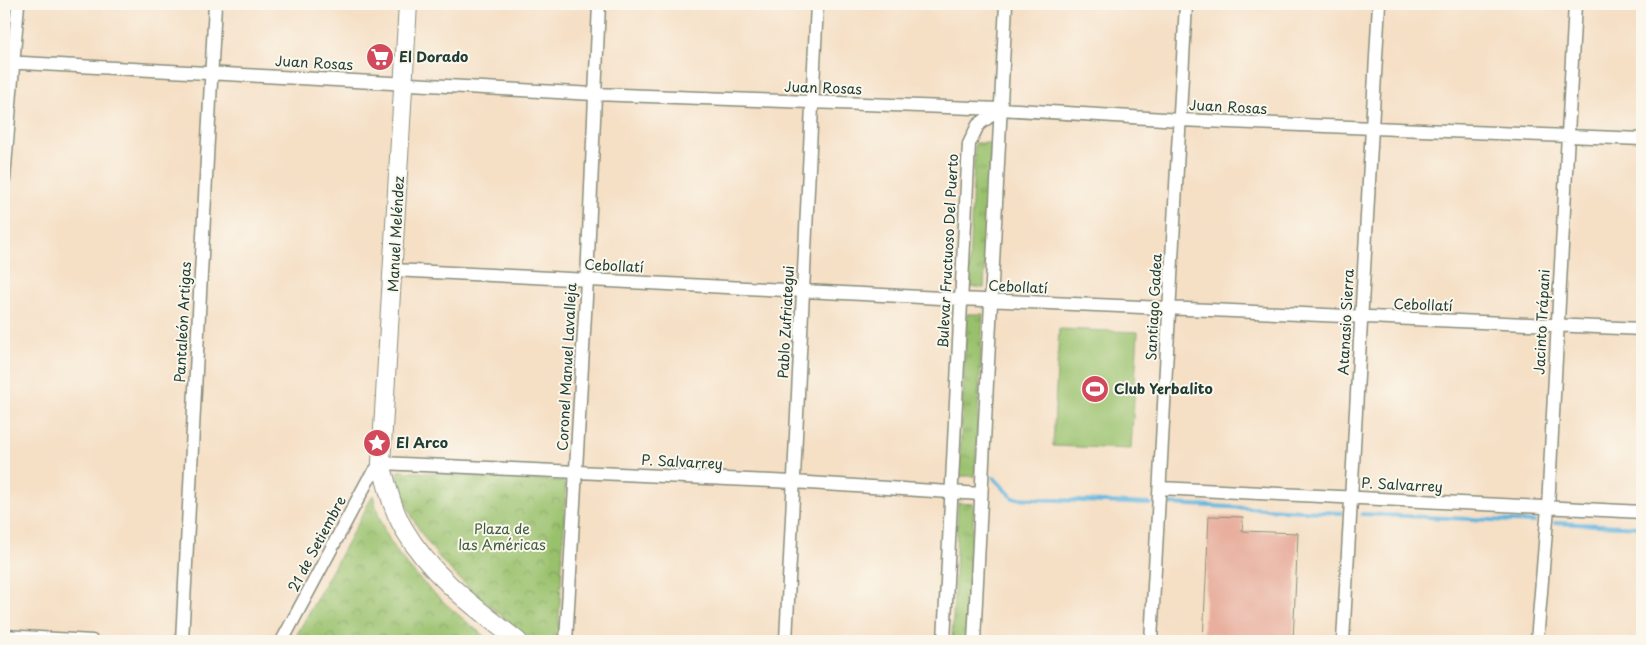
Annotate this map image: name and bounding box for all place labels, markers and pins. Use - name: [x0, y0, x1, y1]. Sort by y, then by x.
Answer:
- supermarket icon: El Dorado: [365, 42, 395, 72]
- place label: El Dorado: [399, 46, 468, 67]
- sports icon: Club Yerbalito: [1080, 374, 1110, 404]
- place label: Club Yerbalito: [1114, 378, 1213, 399]
- place icon: El Arco: [362, 428, 392, 458]
- place label: El Arco: [396, 432, 448, 453]

